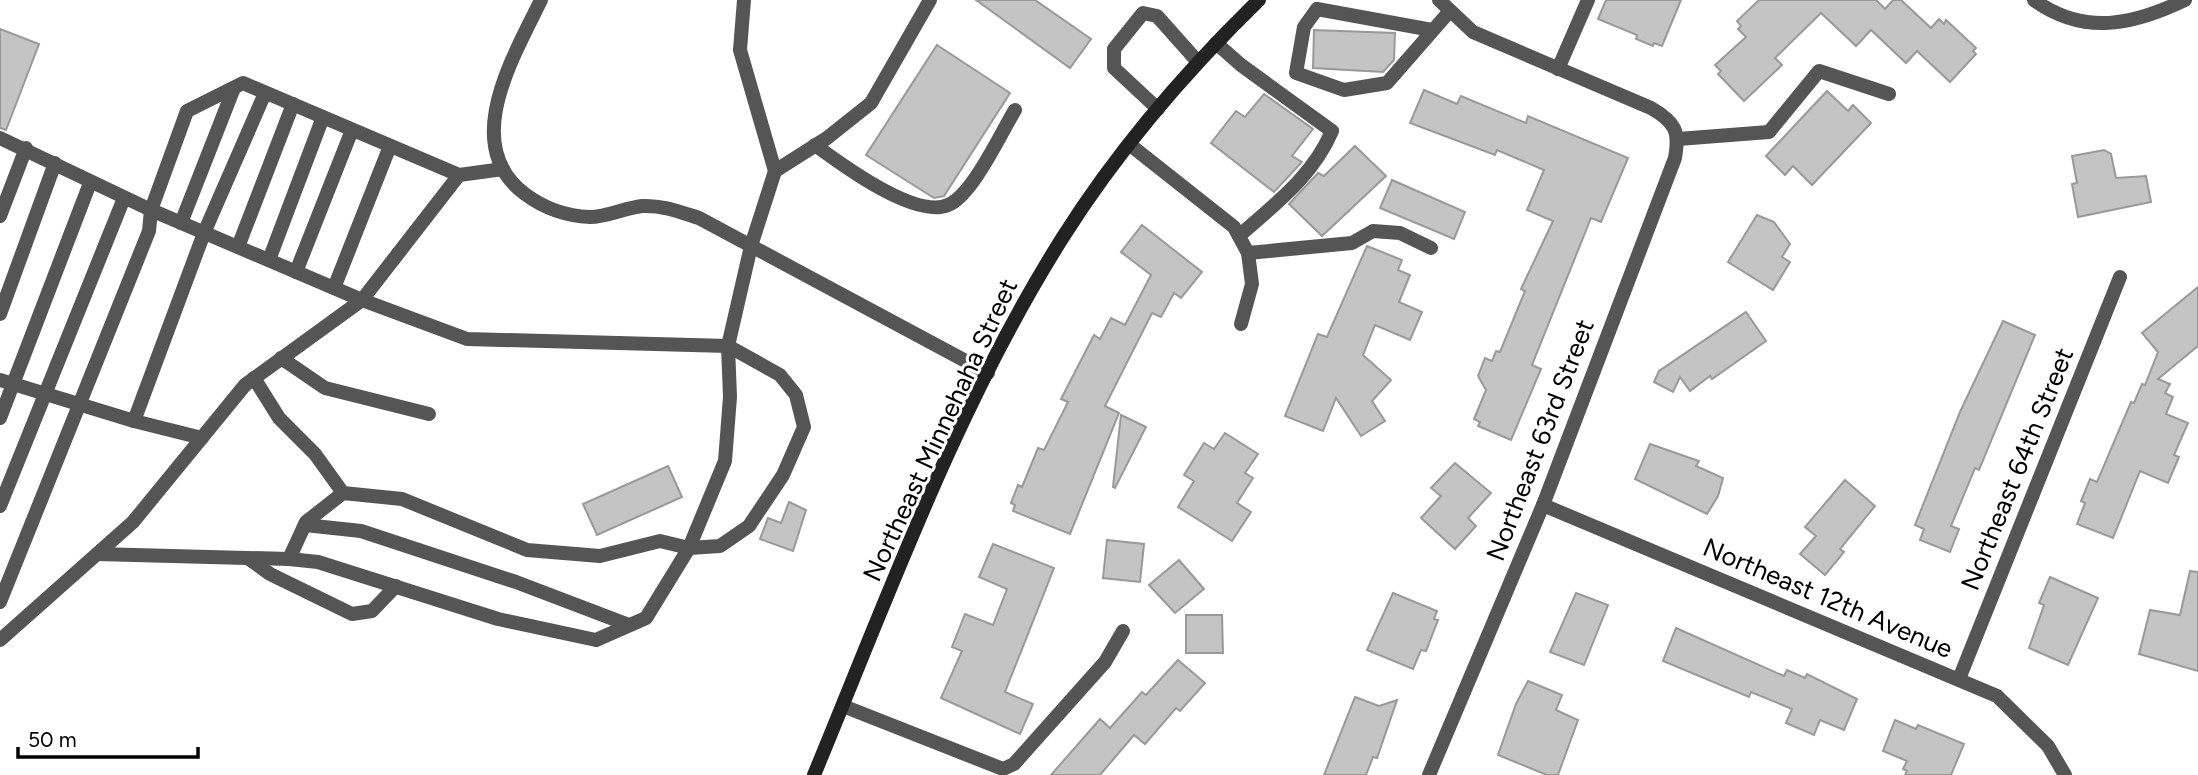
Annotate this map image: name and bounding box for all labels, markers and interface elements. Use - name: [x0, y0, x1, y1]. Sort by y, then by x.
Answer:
- street label: Northeast Minnehaha Street: [856, 273, 1024, 586]
- street label: Northeast 63rd Street: [1479, 314, 1601, 565]
- street label: Northeast 64th Street: [1954, 343, 2080, 595]
- street label: Northeast 12th Avenue: [1698, 531, 1958, 665]
- scale bar: [18, 716, 198, 760]
- text: 50 m: [28, 727, 77, 752]

